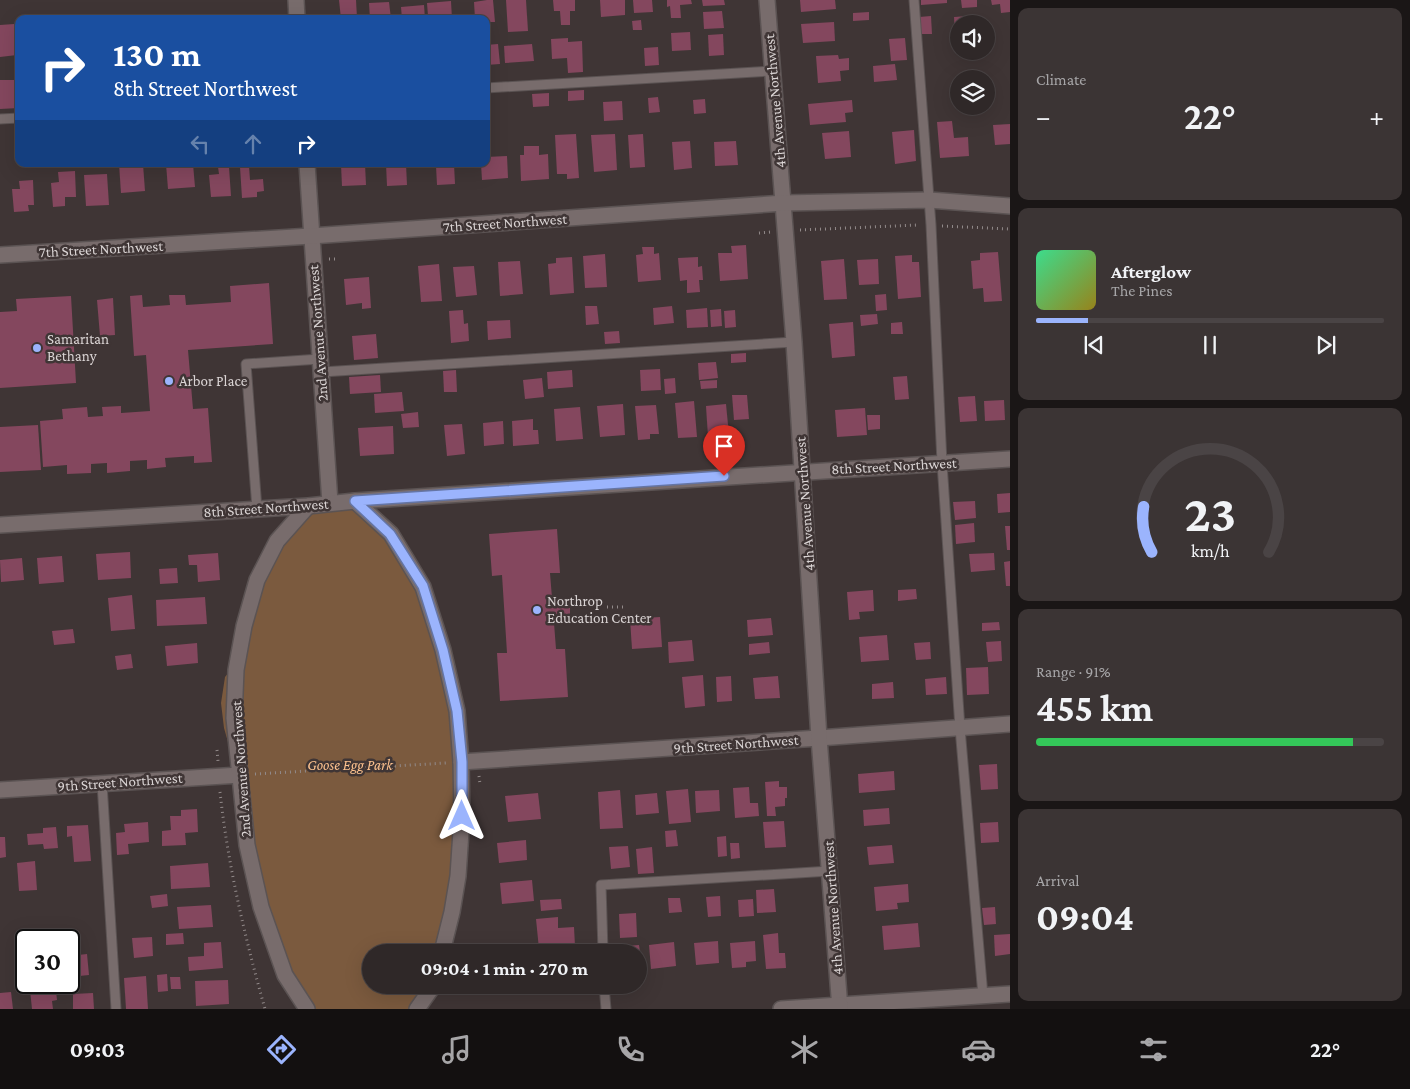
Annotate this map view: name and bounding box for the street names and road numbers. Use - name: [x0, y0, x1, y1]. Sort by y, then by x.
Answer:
- street label: 4th Avenue Northwest: [761, 32, 789, 169]
- street label: 7th Street Northwest: [442, 211, 569, 235]
- street label: 7th Street Northwest: [38, 238, 165, 260]
- street label: 2nd Avenue Northwest: [305, 263, 331, 402]
- street label: 4th Avenue Northwest: [792, 435, 818, 572]
- street label: 8th Street Northwest: [831, 455, 958, 477]
- street label: 8th Street Northwest: [203, 496, 330, 520]
- street label: 2nd Avenue Northwest: [228, 699, 254, 838]
- street label: 9th Street Northwest: [673, 732, 800, 756]
- street label: 9th Street Northwest: [57, 770, 184, 794]
- street label: 4th Avenue Northwest: [820, 839, 846, 976]

